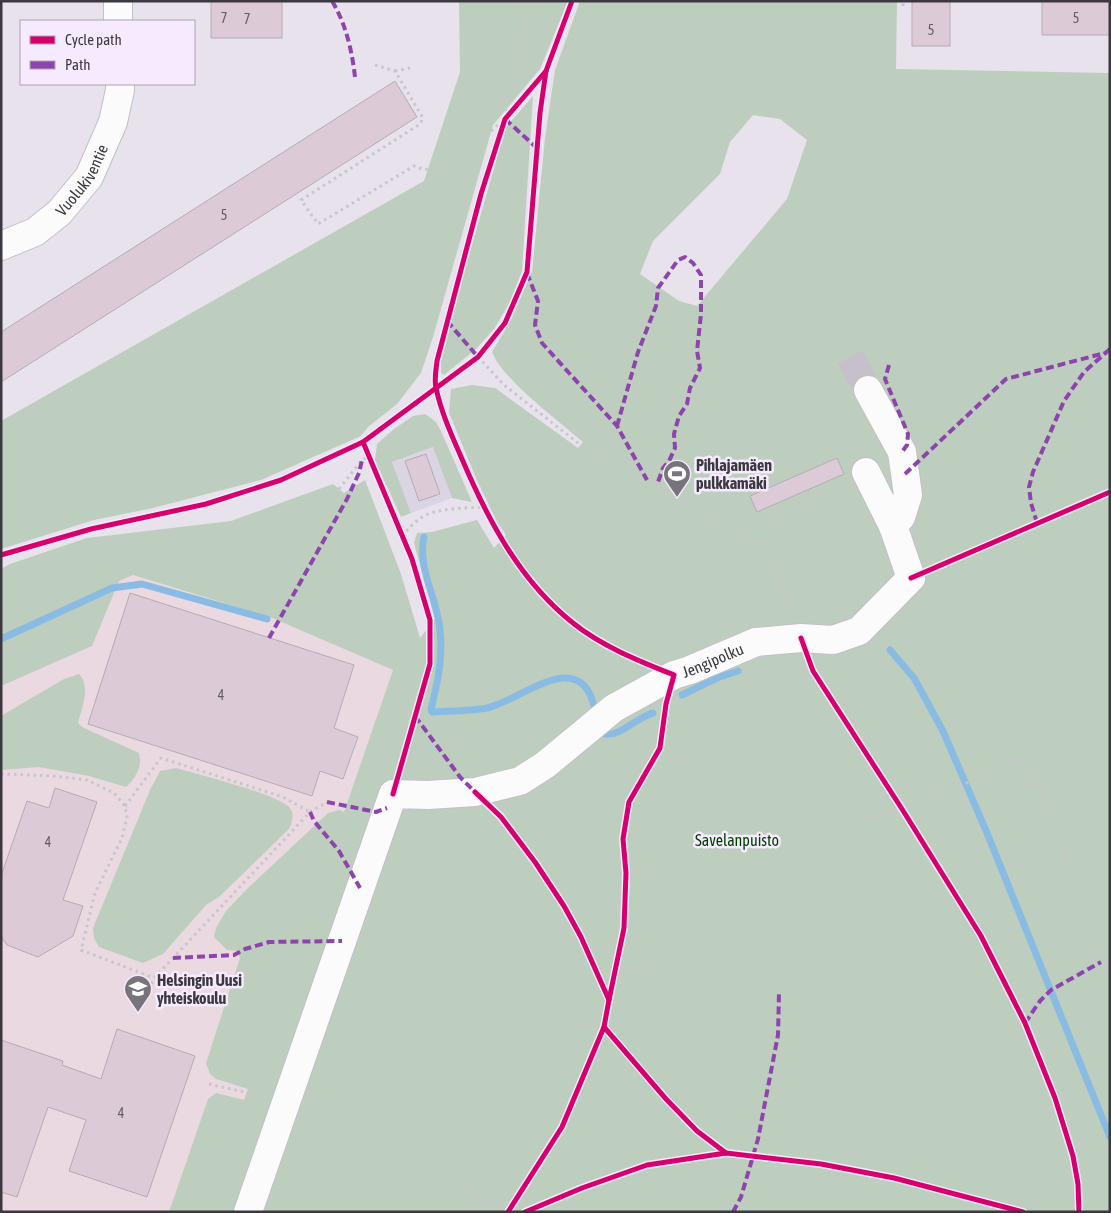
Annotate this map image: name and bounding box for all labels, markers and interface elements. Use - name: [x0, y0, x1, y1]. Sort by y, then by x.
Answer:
- house number: 7: [221, 10, 227, 26]
- house number: 5: [1073, 10, 1079, 26]
- house number: 7: [244, 11, 250, 27]
- legend: [20, 20, 195, 85]
- house number: 5: [928, 22, 934, 38]
- text: Cycle path: [65, 31, 122, 48]
- text: Path: [65, 56, 91, 73]
- street label: Vuolukiventie: [52, 141, 111, 219]
- house number: 5: [221, 207, 227, 223]
- place label: Pihlajamäen pulkkamäki: [696, 456, 772, 492]
- sports icon: Pihlajamäen pulkkamäki: [662, 459, 692, 498]
- street label: Jengipolku: [680, 639, 746, 681]
- house number: 4: [218, 687, 225, 703]
- park label: Savelanpuisto: [695, 831, 779, 850]
- house number: 4: [45, 834, 52, 850]
- place label: Helsingin Uusi yhteiskoulu: [157, 971, 242, 1007]
- school or university icon: Helsingin Uusi yhteiskoulu: [123, 974, 153, 1013]
- house number: 4: [118, 1105, 125, 1121]

